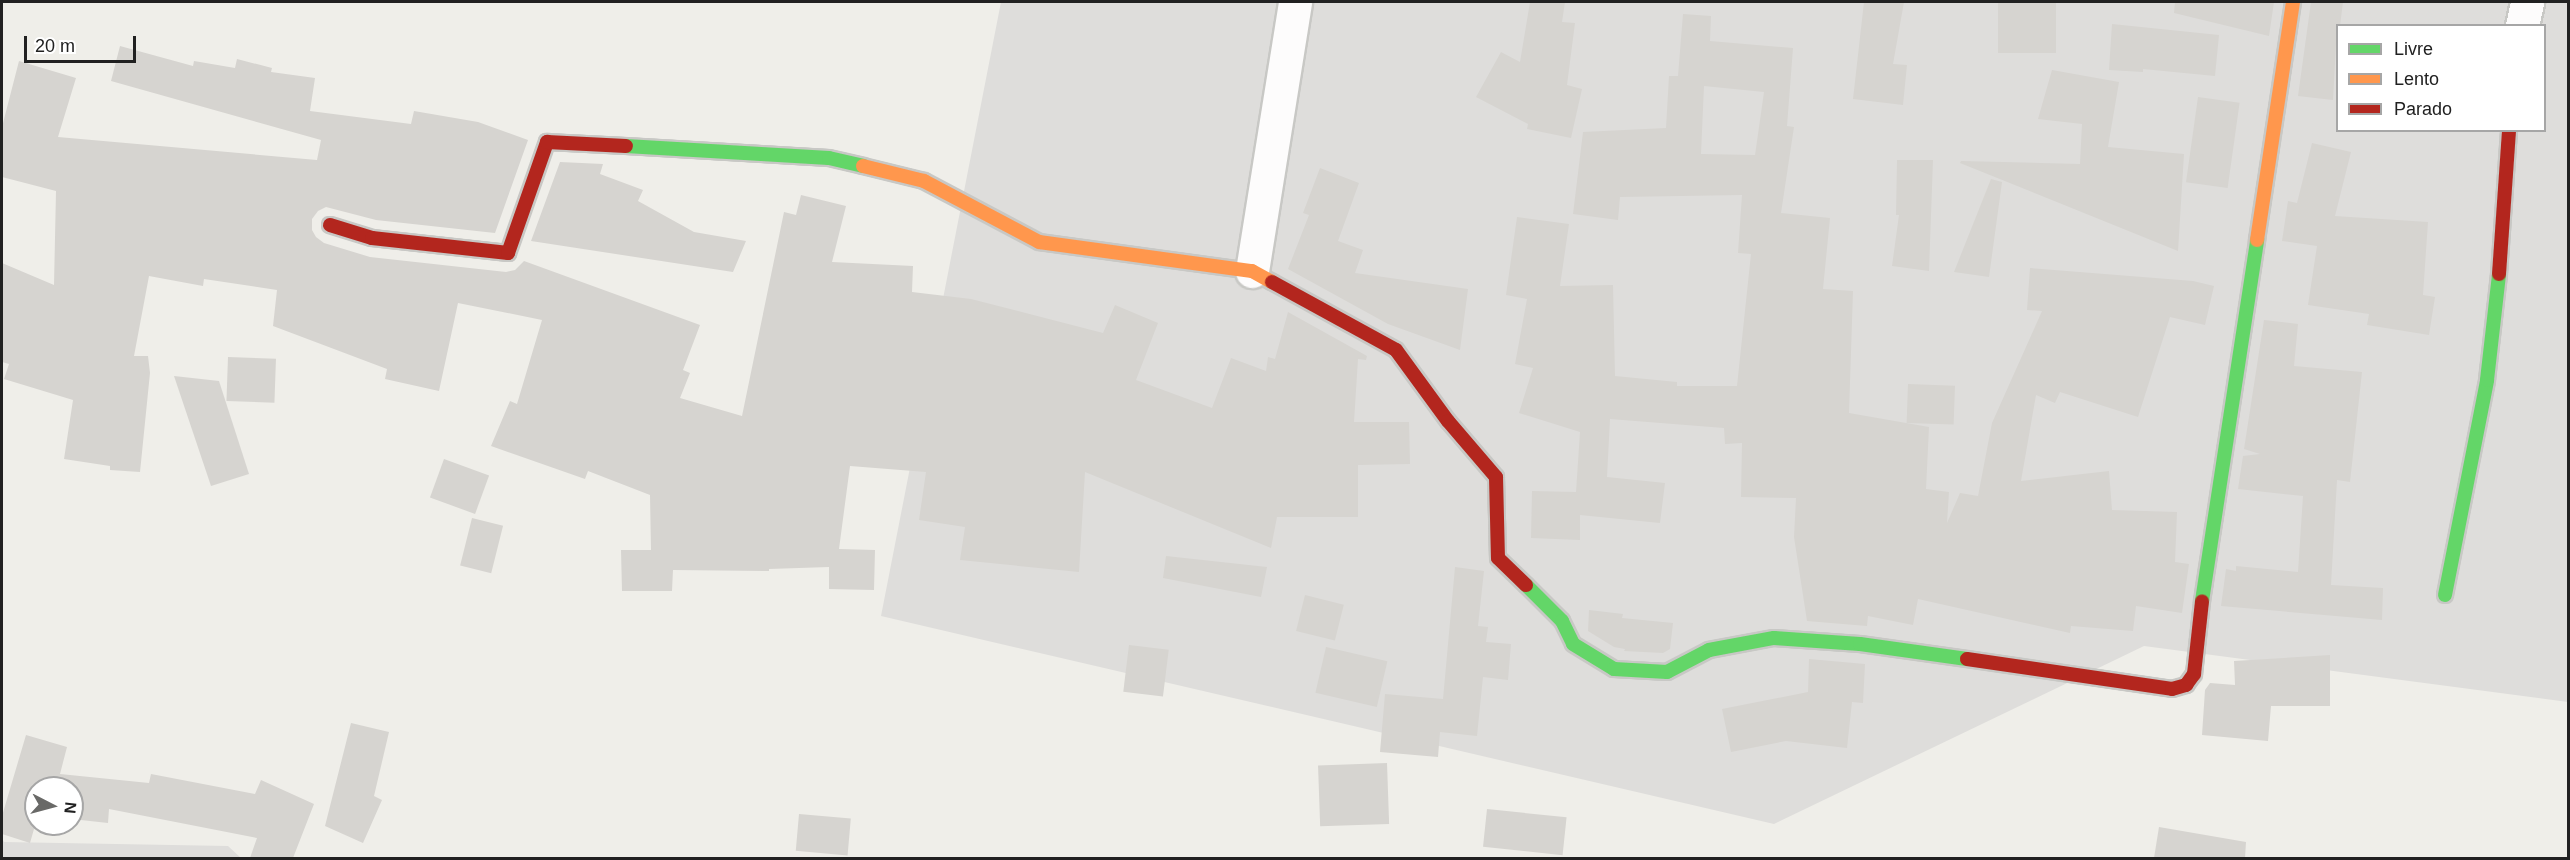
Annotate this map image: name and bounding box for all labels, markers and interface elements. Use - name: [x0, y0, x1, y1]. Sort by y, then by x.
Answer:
- scale bar: [27, 24, 140, 62]
- legend: [2336, 24, 2546, 132]
- text: 20 m: [35, 36, 75, 56]
- text: Livre: [2394, 39, 2433, 59]
- text: Lento: [2394, 69, 2439, 89]
- text: Parado: [2394, 99, 2452, 119]
- north arrow: [24, 776, 84, 836]
- text: N: [61, 801, 79, 814]

